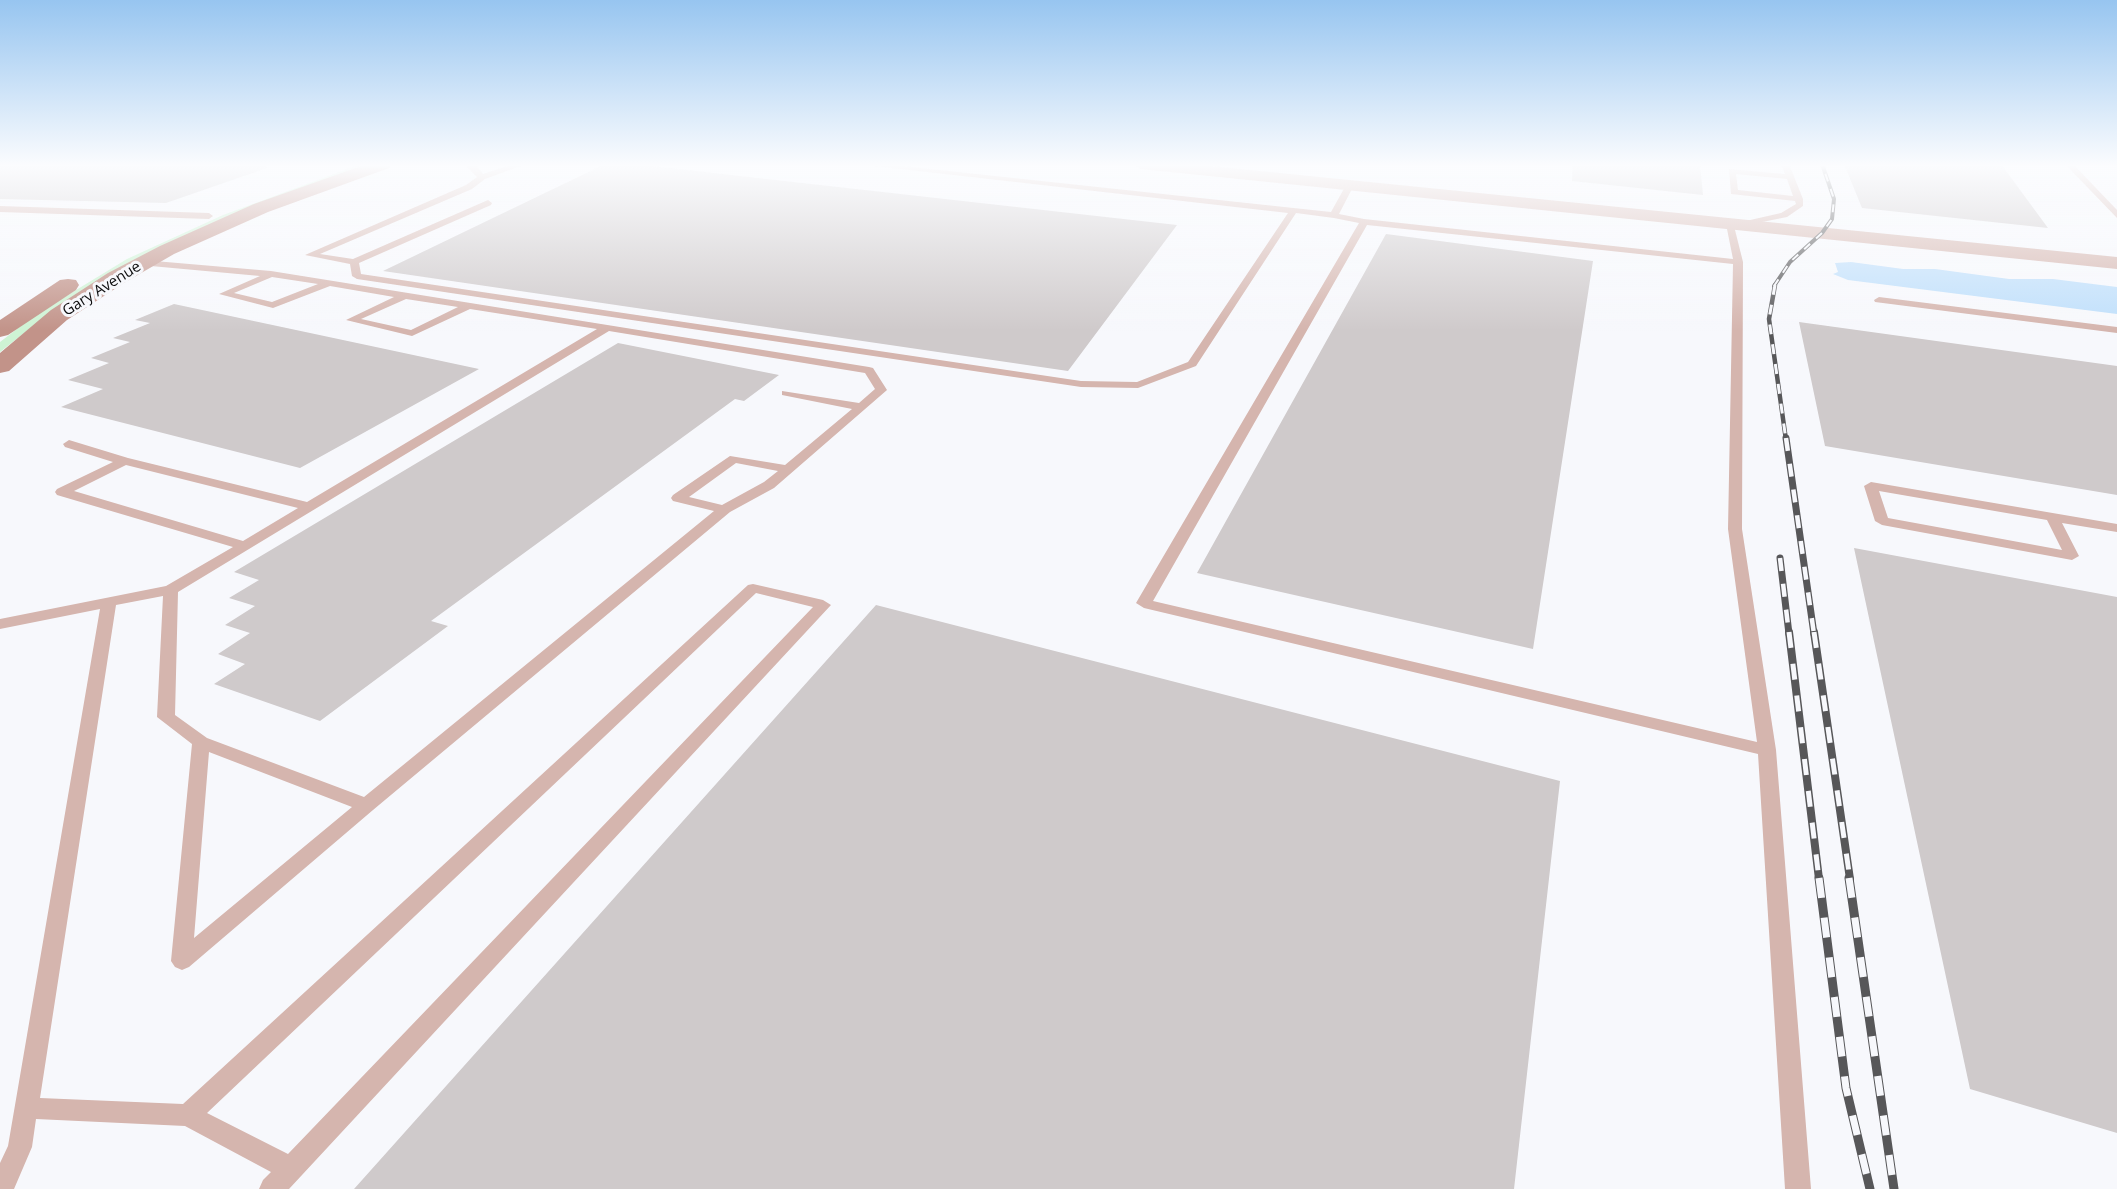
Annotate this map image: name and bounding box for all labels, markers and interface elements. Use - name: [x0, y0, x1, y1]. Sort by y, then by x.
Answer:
- street label: Gary Avenue: [59, 258, 145, 320]

